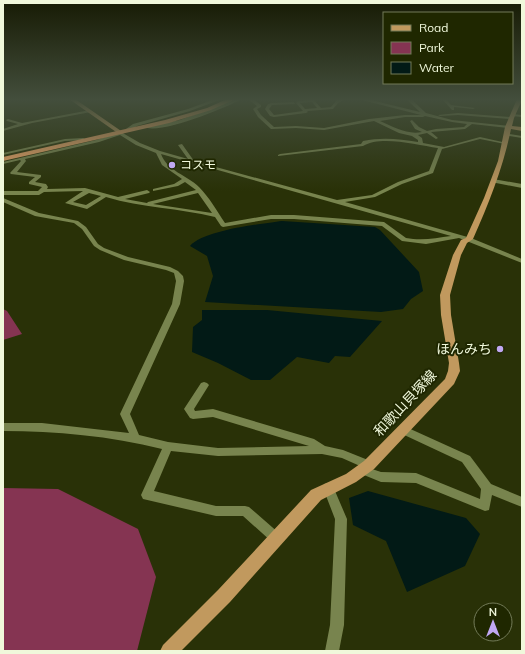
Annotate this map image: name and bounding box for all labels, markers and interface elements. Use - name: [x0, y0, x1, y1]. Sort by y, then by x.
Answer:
- legend: [383, 12, 513, 84]
- text: Road: [419, 20, 448, 35]
- text: Park: [419, 40, 445, 55]
- text: Water: [419, 60, 455, 75]
- place label: コスモ: [180, 157, 216, 172]
- marker: コスモ: [167, 160, 177, 170]
- place label: ほんみち: [436, 340, 492, 358]
- marker: ほんみち: [495, 344, 505, 354]
- street label: 和歌山貝塚線: [370, 366, 440, 440]
- north arrow: [473, 602, 513, 642]
- text: N: [489, 605, 497, 619]

